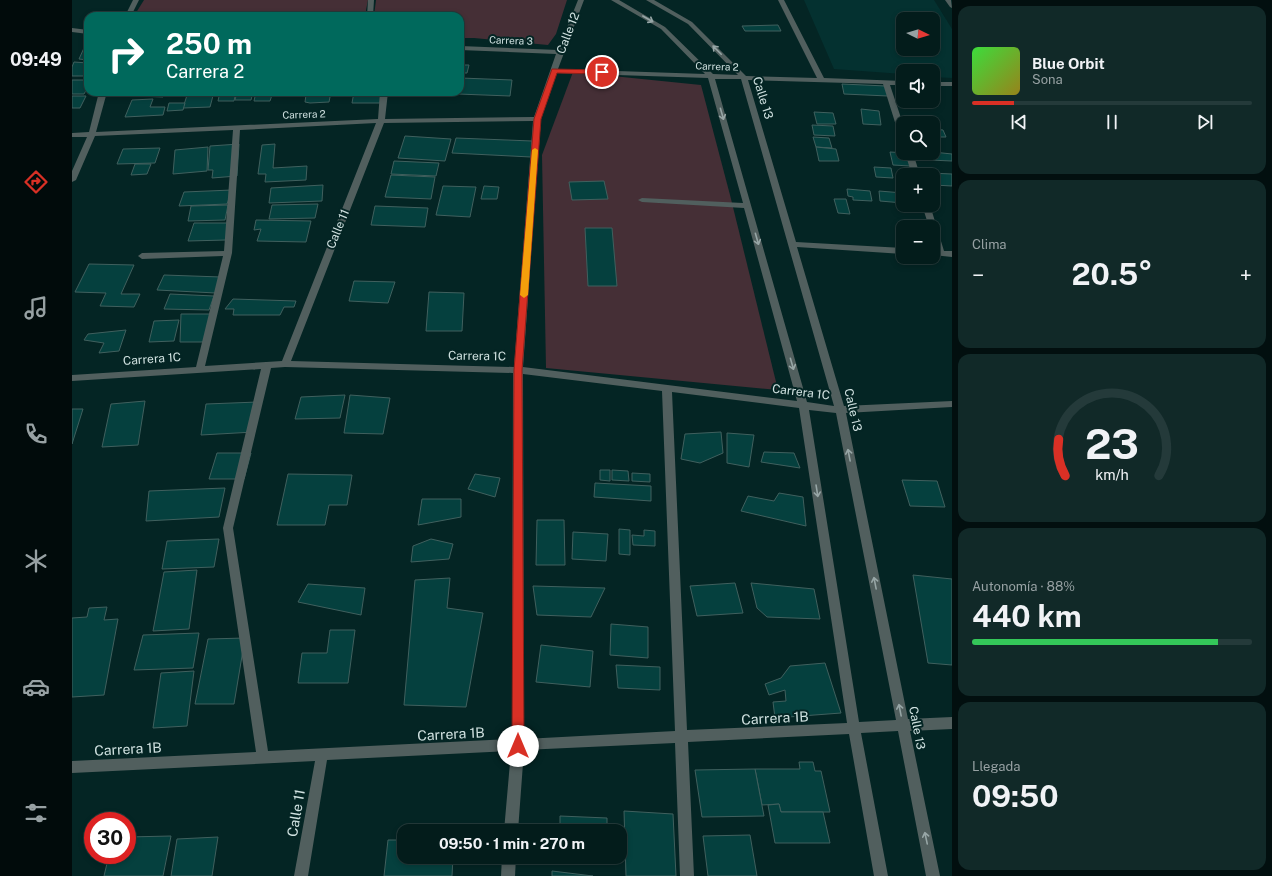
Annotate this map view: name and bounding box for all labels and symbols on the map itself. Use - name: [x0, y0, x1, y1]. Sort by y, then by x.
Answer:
- street label: Calle 12: [554, 10, 582, 56]
- north arrow: [896, 12, 940, 56]
- one-way arrow: [642, 16, 654, 24]
- street label: Carrera 3: [489, 33, 533, 47]
- one-way arrow: [712, 45, 722, 55]
- pin: [585, 55, 619, 89]
- street label: Carrera 2: [695, 59, 739, 73]
- street label: Calle 13: [750, 75, 776, 121]
- street label: Carrera 2: [282, 107, 326, 121]
- one-way arrow: [719, 107, 726, 120]
- street label: Calle 11: [324, 207, 352, 251]
- one-way arrow: [754, 232, 761, 245]
- street label: Carrera 1C: [448, 348, 506, 364]
- street label: Carrera 1C: [123, 350, 181, 368]
- one-way arrow: [788, 357, 796, 370]
- street label: Carrera 1C: [771, 382, 831, 402]
- street label: Calle 13: [841, 387, 865, 433]
- one-way arrow: [845, 449, 853, 462]
- one-way arrow: [813, 485, 821, 498]
- one-way arrow: [870, 577, 878, 590]
- one-way arrow: [895, 704, 903, 717]
- street label: Calle 13: [906, 705, 928, 751]
- street label: Carrera 1B: [741, 708, 809, 728]
- street label: Carrera 1B: [417, 724, 485, 744]
- position arrow: [497, 725, 539, 767]
- street label: Carrera 1B: [94, 739, 162, 759]
- street label: Calle 11: [284, 788, 308, 838]
- speed limit sign: 30: [84, 812, 136, 864]
- one-way arrow: [921, 832, 929, 845]

